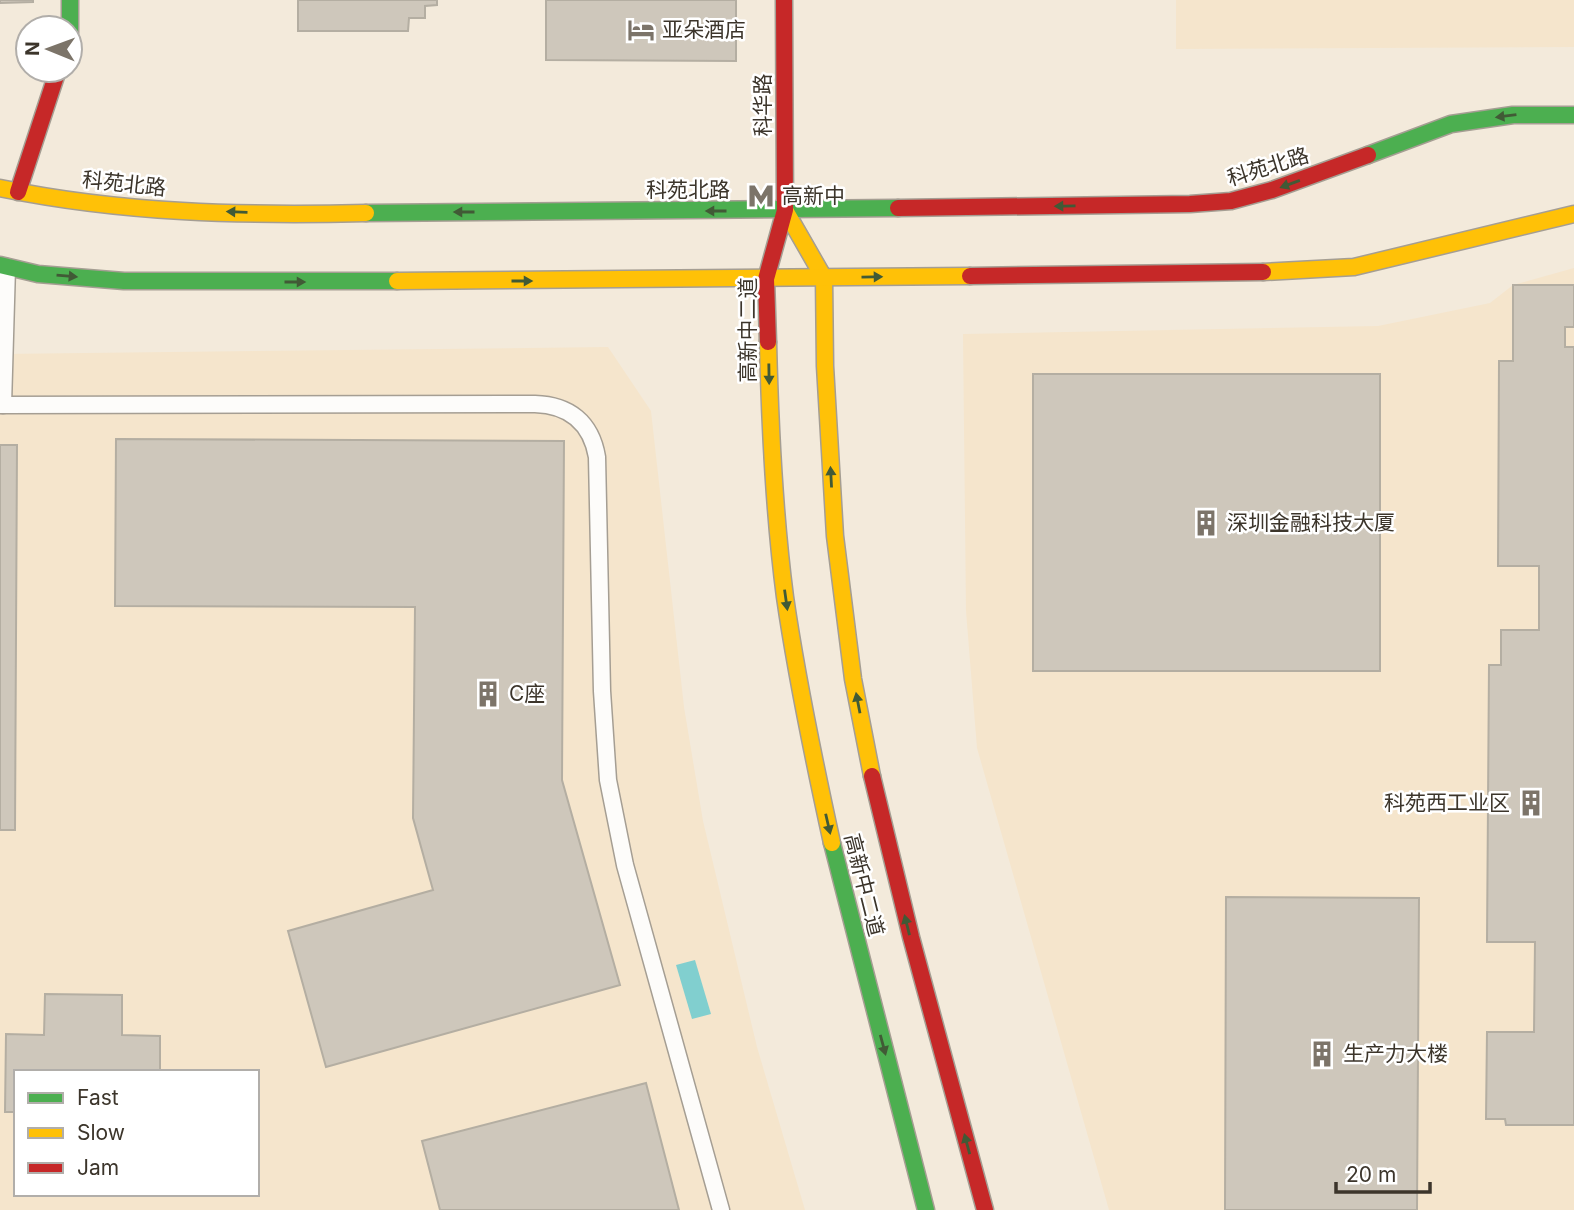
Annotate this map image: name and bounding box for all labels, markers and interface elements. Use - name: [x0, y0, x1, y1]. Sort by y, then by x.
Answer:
- north arrow: [14, 14, 84, 84]
- hotel icon: 亚朵酒店: [626, 15, 656, 45]
- place label: 亚朵酒店: [662, 17, 746, 42]
- text: N: [21, 41, 44, 56]
- street label: 科华路: [750, 74, 775, 137]
- one-way arrow: [1495, 111, 1517, 122]
- street label: 科苑北路: [1224, 142, 1312, 191]
- street label: 科苑北路: [81, 167, 167, 200]
- street label: 科苑北路: [646, 177, 730, 202]
- one-way arrow: [1279, 179, 1300, 190]
- metro station icon: 高新中: [746, 181, 776, 211]
- place label: 高新中: [782, 183, 845, 208]
- one-way arrow: [1054, 200, 1076, 212]
- one-way arrow: [705, 205, 727, 217]
- one-way arrow: [453, 206, 475, 218]
- one-way arrow: [226, 207, 248, 218]
- one-way arrow: [56, 271, 78, 282]
- one-way arrow: [861, 271, 883, 283]
- one-way arrow: [511, 275, 533, 287]
- one-way arrow: [284, 276, 306, 288]
- street label: 高新中二道: [735, 278, 760, 383]
- one-way arrow: [763, 363, 774, 385]
- one-way arrow: [826, 466, 837, 488]
- building icon: 深圳金融科技大厦: [1191, 508, 1221, 538]
- place label: 深圳金融科技大厦: [1227, 510, 1395, 535]
- one-way arrow: [781, 590, 792, 612]
- building icon: C座: [473, 679, 503, 709]
- place label: C座: [509, 681, 545, 706]
- one-way arrow: [852, 692, 863, 714]
- building icon: 科苑西工业区: [1516, 788, 1546, 818]
- place label: 科苑西工业区: [1384, 790, 1510, 815]
- one-way arrow: [823, 813, 834, 835]
- street label: 高新中二道: [840, 831, 889, 939]
- one-way arrow: [901, 913, 912, 935]
- one-way arrow: [878, 1034, 889, 1056]
- building icon: 生产力大楼: [1307, 1039, 1337, 1069]
- place label: 生产力大楼: [1343, 1041, 1448, 1066]
- legend: [14, 1070, 259, 1196]
- text: Fast: [77, 1085, 119, 1110]
- text: Slow: [77, 1120, 125, 1145]
- one-way arrow: [961, 1133, 972, 1155]
- scale bar: [1336, 1150, 1430, 1194]
- text: Jam: [77, 1155, 119, 1180]
- text: 20 m: [1346, 1162, 1396, 1187]

